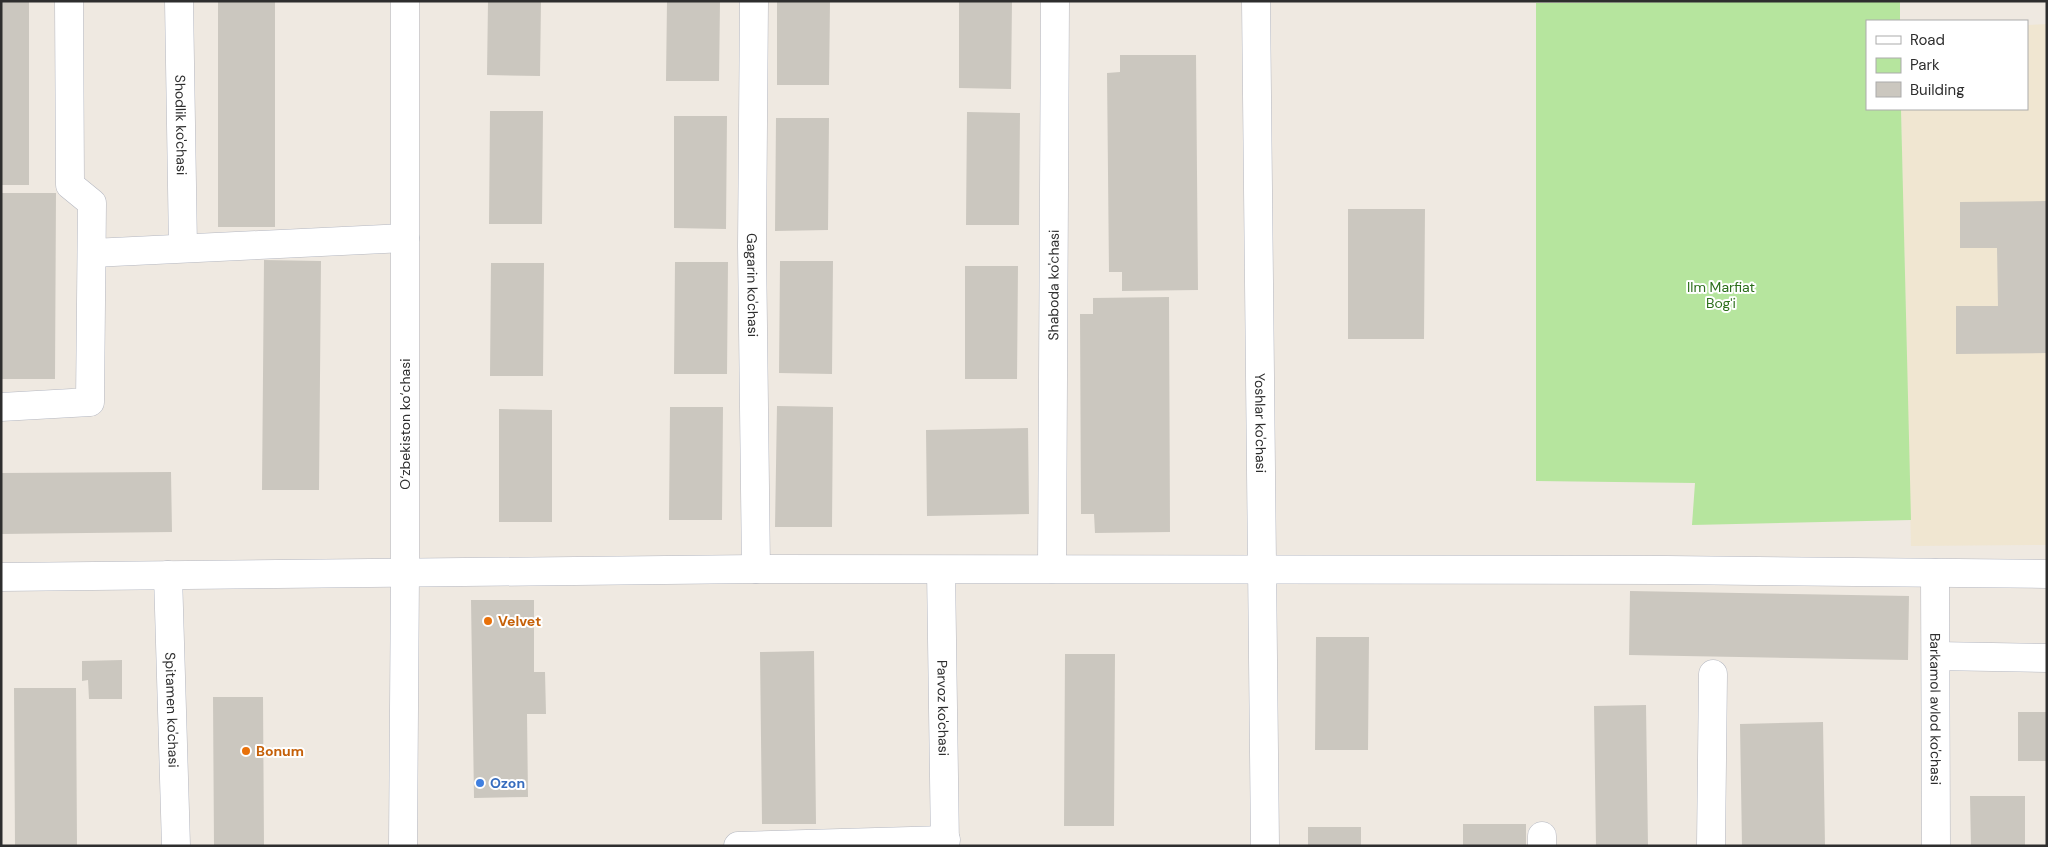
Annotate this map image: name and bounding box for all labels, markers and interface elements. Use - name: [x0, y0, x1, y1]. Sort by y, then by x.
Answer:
- legend: [1866, 20, 2028, 110]
- text: Road: [1910, 30, 1945, 50]
- text: Park: [1910, 55, 1940, 75]
- street label: Shodlik ko'chasi: [171, 75, 191, 175]
- text: Building: [1910, 80, 1965, 100]
- street label: Shaboda ko'chasi: [1044, 229, 1063, 341]
- street label: Gagarin ko'chasi: [743, 233, 762, 337]
- park label: Ilm Marfiat Bog'i: [1687, 278, 1755, 312]
- street label: O‘zbekiston ko‘chasi: [396, 358, 414, 490]
- street label: Yoshlar ko'chasi: [1251, 373, 1270, 473]
- place label: Velvet: [498, 612, 541, 630]
- marker: Velvet: [482, 615, 494, 627]
- street label: Barkamol avlod ko'chasi: [1926, 633, 1945, 785]
- street label: Spitamen ko'chasi: [161, 652, 183, 768]
- street label: Parvoz ko'chasi: [933, 660, 953, 756]
- place label: Bonum: [256, 742, 304, 760]
- marker: Bonum: [240, 745, 252, 757]
- place label: Ozon: [490, 774, 525, 792]
- marker: Ozon: [474, 777, 486, 789]

